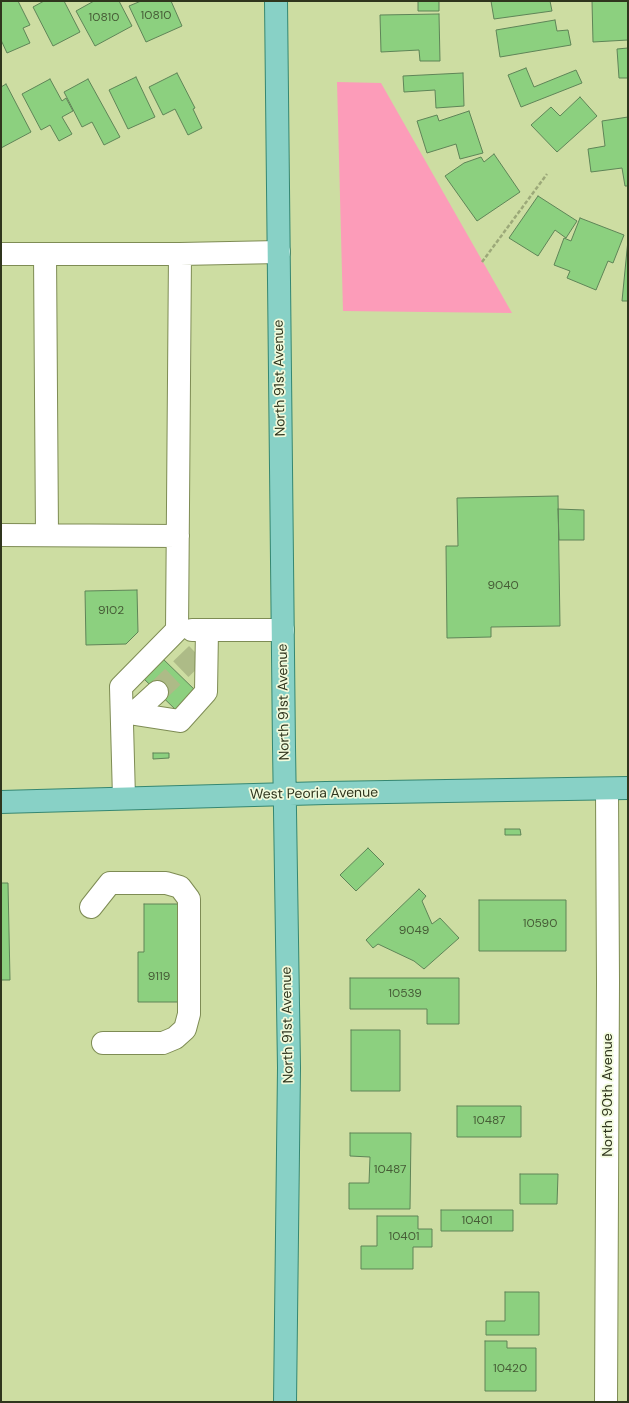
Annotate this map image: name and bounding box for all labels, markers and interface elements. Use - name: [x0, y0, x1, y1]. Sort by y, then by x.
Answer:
- house number: 10810: [141, 9, 171, 23]
- house number: 10810: [89, 11, 119, 25]
- street label: North 91st Avenue: [271, 319, 289, 437]
- house number: 9040: [487, 579, 519, 593]
- house number: 9102: [98, 604, 124, 618]
- street label: North 91st Avenue: [275, 643, 293, 761]
- street label: West Peoria Avenue: [250, 784, 378, 804]
- house number: 10590: [523, 917, 557, 931]
- house number: 9049: [399, 924, 429, 938]
- street label: North 91st Avenue: [279, 966, 297, 1084]
- house number: 9119: [148, 970, 170, 984]
- house number: 10539: [388, 987, 422, 1001]
- street label: North 90th Avenue: [600, 1033, 616, 1157]
- house number: 10487: [473, 1114, 505, 1128]
- house number: 10487: [374, 1163, 406, 1177]
- house number: 10401: [461, 1214, 493, 1228]
- house number: 10401: [388, 1230, 420, 1244]
- house number: 10420: [493, 1362, 527, 1376]

